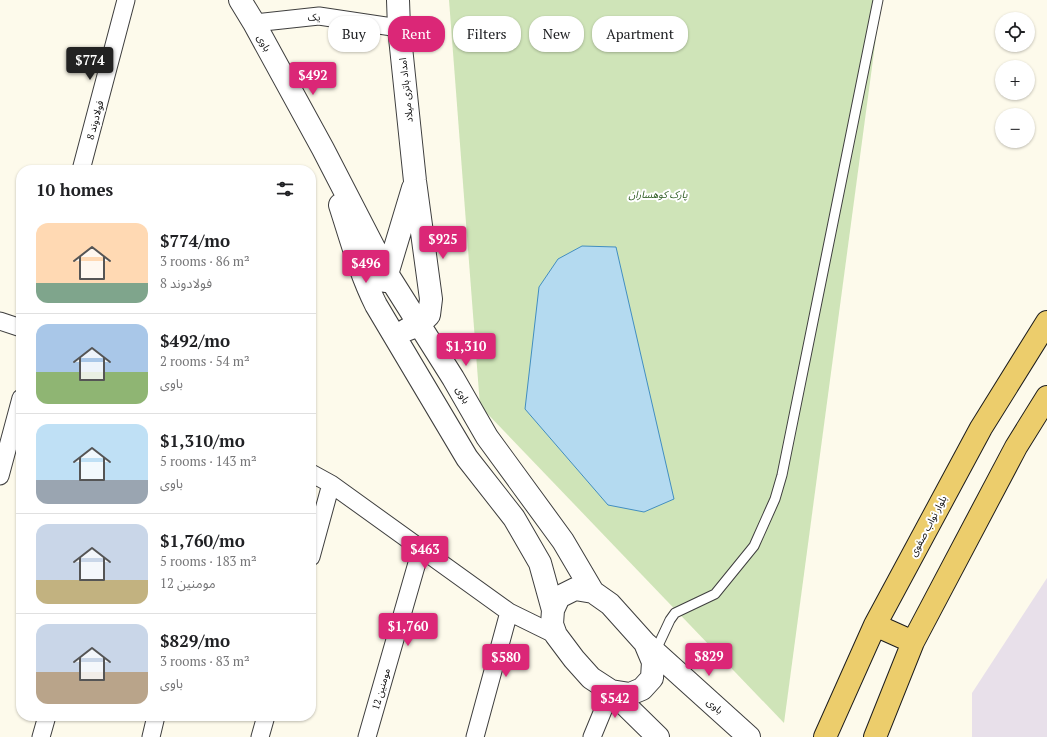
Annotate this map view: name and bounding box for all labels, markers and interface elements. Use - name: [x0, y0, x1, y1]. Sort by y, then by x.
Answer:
- street label: یک: [307, 10, 321, 24]
- map controls: [995, 12, 1035, 148]
- button: locate: [995, 12, 1035, 52]
- chip: Buy: [328, 16, 380, 52]
- chip: Rent: [388, 16, 445, 52]
- chip: Filters: [453, 16, 521, 52]
- chip: New: [529, 16, 584, 52]
- chip: Apartment: [592, 16, 688, 52]
- street label: باوی: [254, 32, 274, 54]
- pin: $774: [66, 47, 114, 81]
- text: $774: [75, 51, 105, 69]
- street label: امداد باتری میلاد: [396, 57, 416, 123]
- button: +: [995, 60, 1035, 100]
- pin: $492: [289, 62, 337, 96]
- text: $492: [298, 66, 328, 84]
- street label: فولادوند 8: [84, 98, 107, 141]
- button: −: [995, 108, 1035, 148]
- text: 10 homes: [36, 178, 113, 201]
- icon: filters: [274, 178, 296, 200]
- park label: پارک کوهساران: [628, 188, 688, 201]
- pin: $925: [419, 226, 467, 260]
- text: $774/mo: [160, 229, 230, 252]
- text: $925: [428, 230, 458, 248]
- icon: home: [68, 239, 116, 287]
- pin: $496: [342, 250, 390, 284]
- text: 3 rooms · 86 m²: [160, 252, 250, 270]
- text: $496: [351, 254, 381, 272]
- text: فولادوند 8: [160, 274, 212, 292]
- text: $492/mo: [160, 329, 230, 352]
- pin: $1,310: [433, 333, 499, 367]
- text: $1,310: [446, 337, 486, 355]
- icon: home: [68, 340, 116, 388]
- text: 2 rooms · 54 m²: [160, 352, 250, 370]
- text: باوی: [160, 374, 183, 392]
- street label: باوی: [453, 384, 473, 406]
- text: $1,310/mo: [160, 429, 245, 452]
- icon: home: [68, 440, 116, 488]
- text: 5 rooms · 143 m²: [160, 452, 257, 470]
- text: باوی: [160, 474, 183, 492]
- street label: بلوار نواب صفوی: [906, 493, 950, 559]
- text: $1,760/mo: [160, 529, 245, 552]
- pin: $463: [401, 536, 449, 570]
- icon: home: [68, 540, 116, 588]
- text: $463: [410, 540, 440, 558]
- text: 5 rooms · 183 m²: [160, 552, 257, 570]
- text: مومنین 12: [160, 574, 216, 592]
- pin: $1,760: [375, 613, 441, 647]
- text: $1,760: [388, 617, 428, 635]
- text: $829/mo: [160, 629, 230, 652]
- icon: home: [68, 640, 116, 688]
- pin: $829: [685, 643, 733, 677]
- pin: $580: [482, 644, 530, 678]
- text: $829: [694, 647, 724, 665]
- text: $580: [491, 648, 521, 666]
- text: 3 rooms · 83 m²: [160, 652, 250, 670]
- street label: مومنین 12: [369, 667, 393, 711]
- text: باوی: [160, 674, 183, 692]
- pin: $542: [591, 685, 639, 719]
- text: $542: [600, 689, 630, 707]
- street label: باوی: [704, 695, 726, 717]

